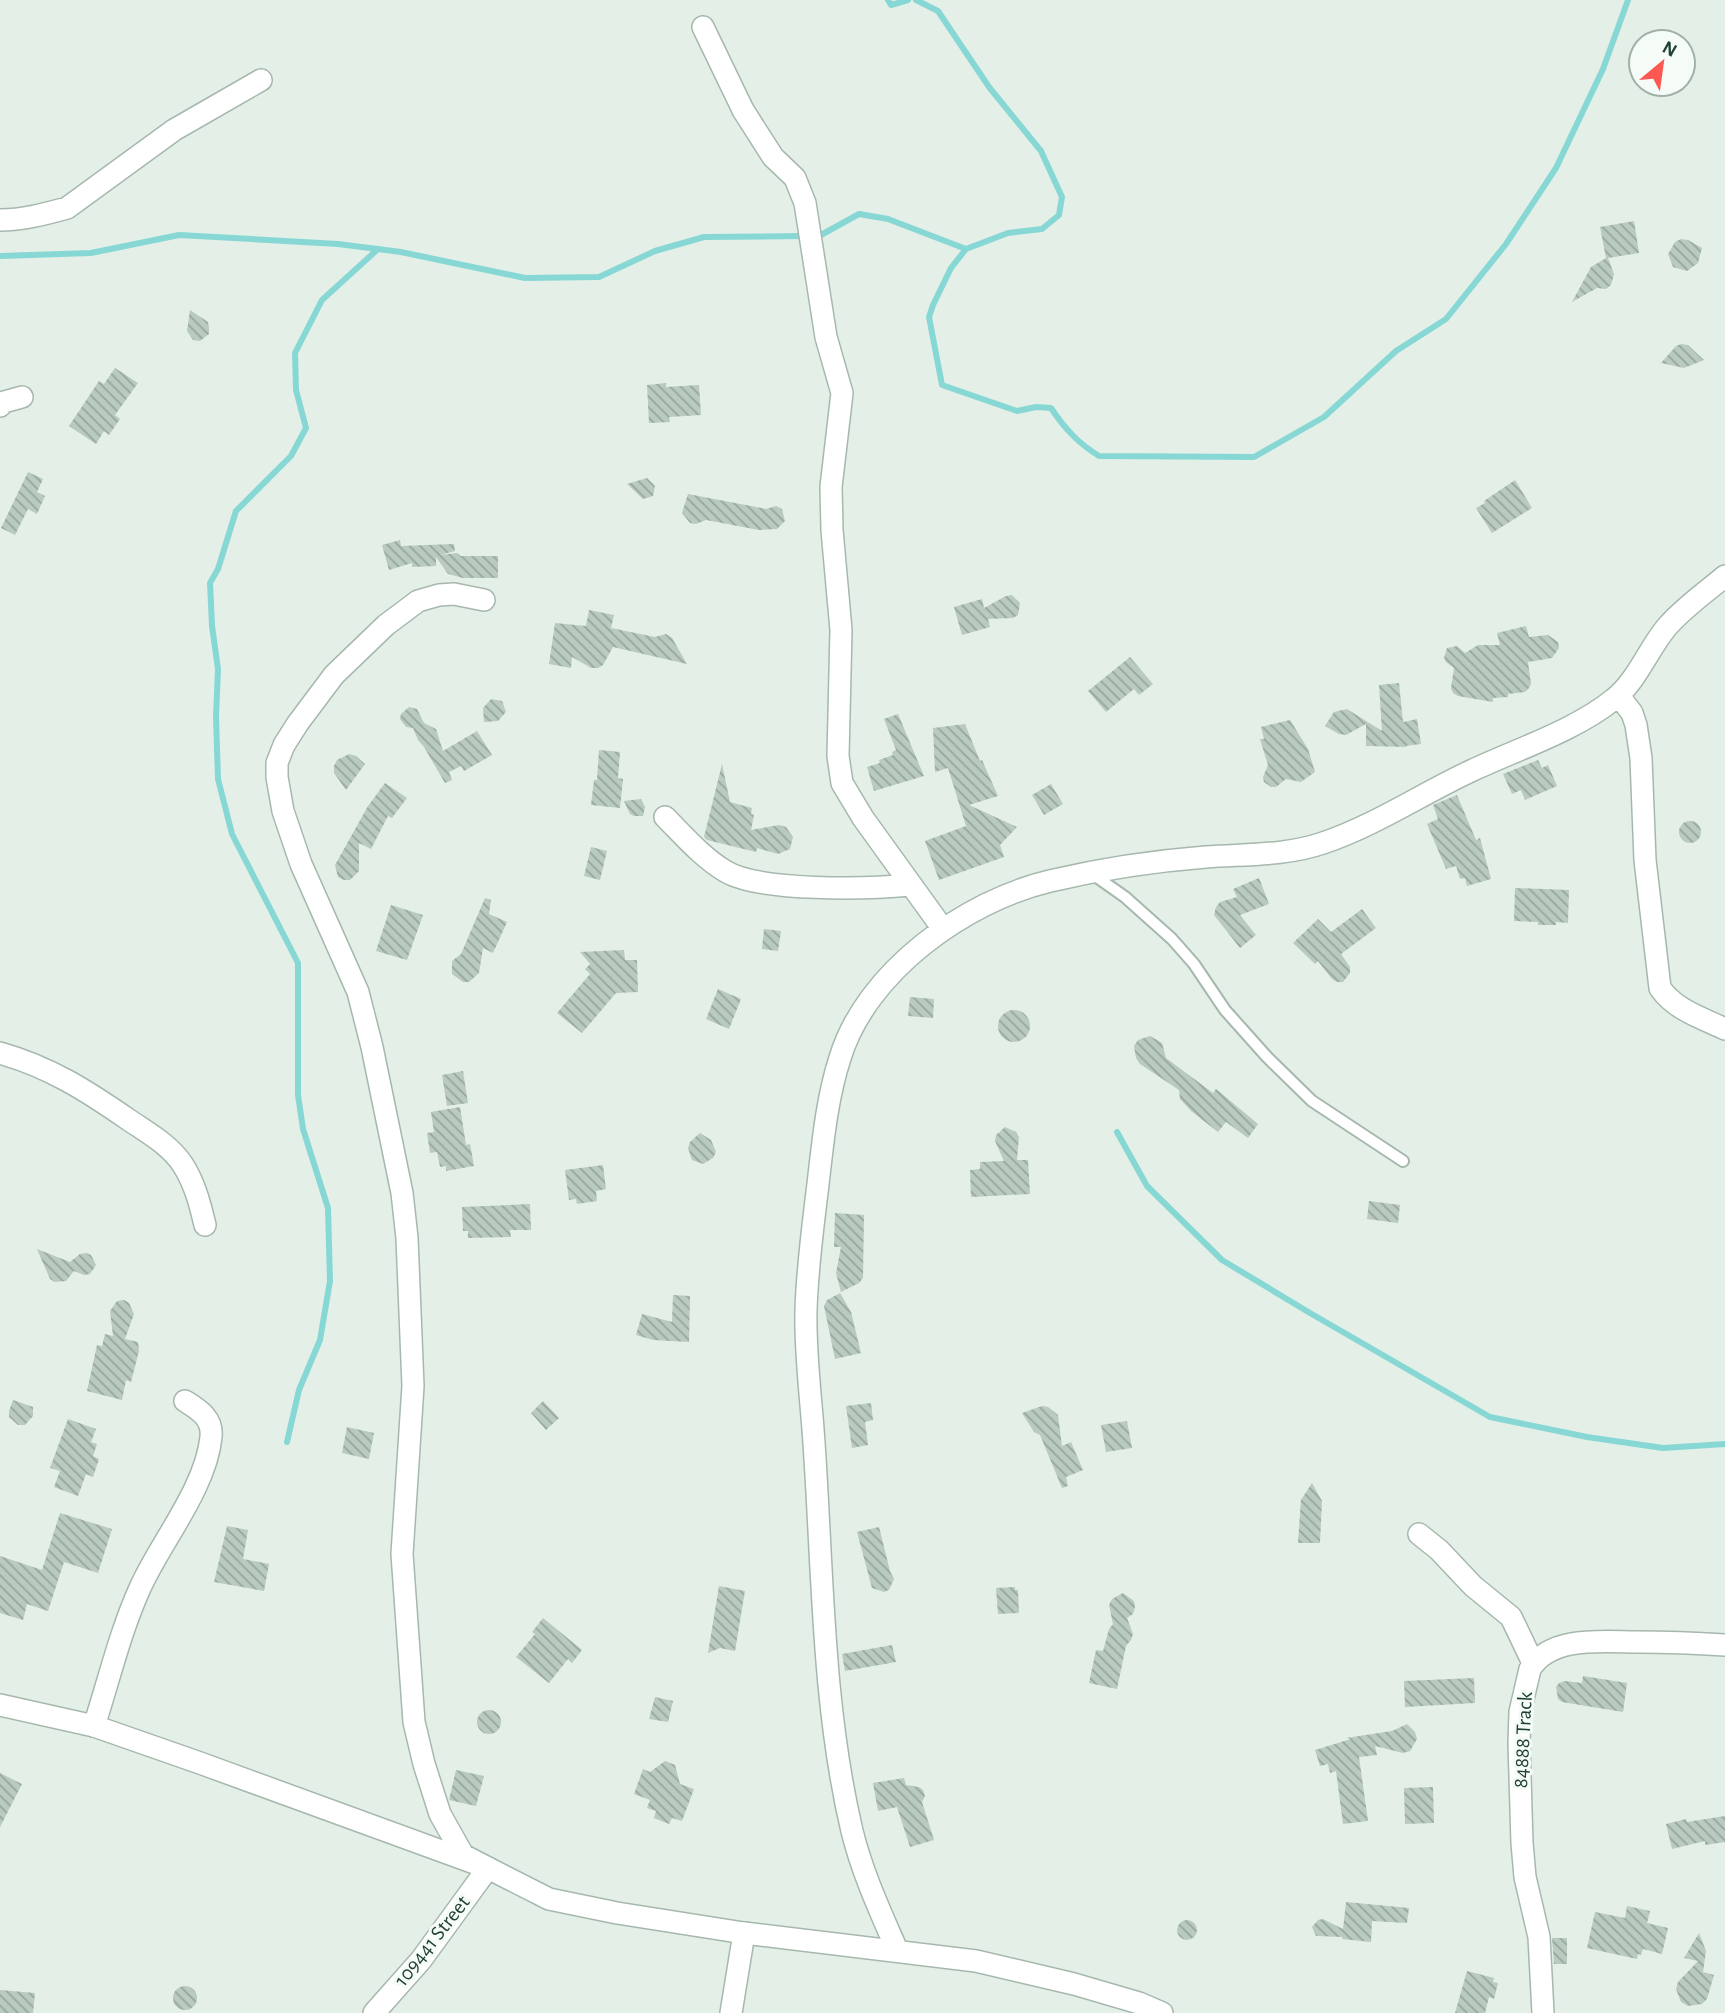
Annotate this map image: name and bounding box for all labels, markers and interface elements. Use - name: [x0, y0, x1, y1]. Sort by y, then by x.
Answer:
- north arrow: [1627, 28, 1697, 98]
- text: N: [1659, 38, 1680, 61]
- street label: 84888 Track: [1510, 1691, 1536, 1789]
- street label: 109441 Street: [390, 1892, 474, 1990]

